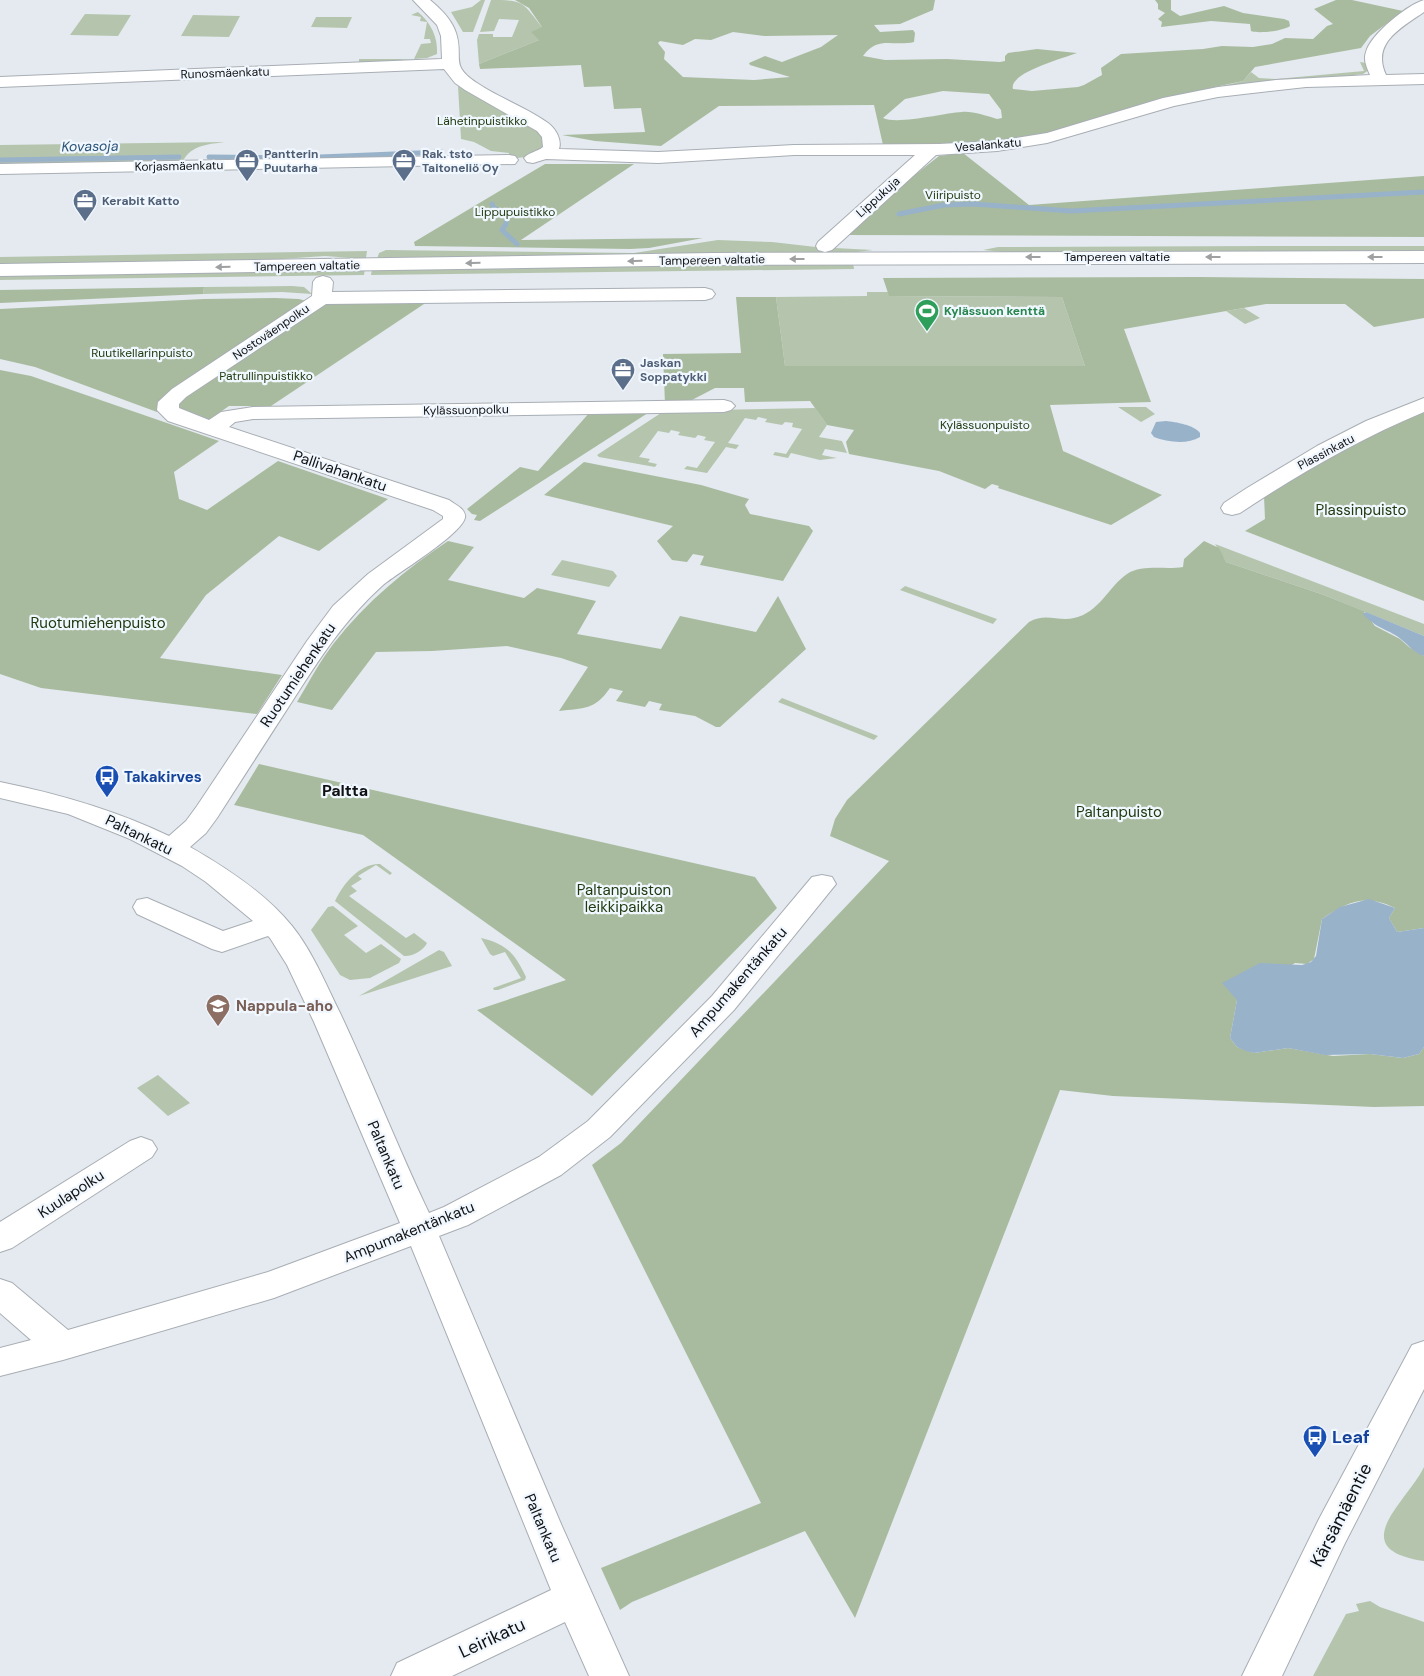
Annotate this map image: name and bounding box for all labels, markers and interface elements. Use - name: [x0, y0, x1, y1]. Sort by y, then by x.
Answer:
- street label: Runosmäenkatu: [180, 63, 270, 83]
- park label: Lähetinpuistikko: [437, 113, 527, 129]
- street label: Vesalankatu: [954, 134, 1022, 156]
- water label: Kovasoja: [61, 136, 119, 155]
- place label: Pantterin Puutarha: [264, 146, 318, 176]
- place label: Rak. tsto Taitoneliö Oy: [422, 146, 499, 176]
- office icon: Pantterin Puutarha: [234, 148, 260, 182]
- office icon: Rak. tsto Taitoneliö Oy: [391, 148, 417, 182]
- street label: Korjasmäenkatu: [135, 157, 223, 175]
- street label: Lippukuja: [853, 173, 903, 221]
- park label: Viiripuisto: [925, 187, 981, 203]
- office icon: Kerabit Katto: [72, 188, 98, 222]
- place label: Kerabit Katto: [102, 193, 180, 209]
- park label: Lippupuistikko: [475, 204, 555, 220]
- street label: Tampereen valtatie: [1064, 249, 1170, 265]
- street label: Tampereen valtatie: [659, 251, 765, 269]
- one-way arrow: [1205, 253, 1221, 261]
- one-way arrow: [1367, 253, 1383, 261]
- one-way arrow: [1025, 254, 1041, 262]
- one-way arrow: [789, 255, 805, 263]
- street label: Tampereen valtatie: [254, 257, 360, 275]
- one-way arrow: [627, 257, 643, 265]
- one-way arrow: [464, 259, 480, 267]
- one-way arrow: [214, 263, 230, 271]
- sports icon: Kylässuon kenttä: [914, 298, 940, 332]
- street label: Nostoväenpolku: [230, 300, 312, 364]
- place label: Kylässuon kenttä: [944, 303, 1045, 319]
- park label: Ruutikellarinpuisto: [91, 345, 193, 361]
- place label: Jaskan Soppatykki: [640, 355, 707, 385]
- office icon: Jaskan Soppatykki: [610, 357, 636, 391]
- park label: Patrullinpuistikko: [219, 368, 313, 384]
- street label: Kylässuonpolku: [423, 401, 509, 419]
- park label: Kylässuonpuisto: [940, 417, 1030, 433]
- street label: Plassinkatu: [1295, 430, 1357, 474]
- street label: Pallivahankatu: [290, 446, 390, 496]
- park label: Plassinpuisto: [1316, 500, 1407, 520]
- park label: Ruotumiehenpuisto: [30, 613, 166, 633]
- street label: Ruotumiehenkatu: [256, 619, 340, 731]
- bus stop icon: Takakirves: [94, 764, 120, 798]
- place label: Takakirves: [124, 767, 202, 787]
- district label: Paltta: [322, 780, 368, 801]
- park label: Paltanpuisto: [1076, 802, 1162, 822]
- street label: Paltankatu: [102, 810, 176, 860]
- park label: Paltanpuiston leikkipaikka: [577, 880, 671, 917]
- street label: Ampumakentänkatu: [685, 923, 791, 1041]
- school or university icon: Nappula-aho: [205, 993, 231, 1027]
- place label: Nappula-aho: [236, 996, 333, 1016]
- street label: Paltankatu: [363, 1118, 409, 1192]
- street label: Kuulapolku: [34, 1165, 108, 1223]
- street label: Ampumakentänkatu: [341, 1197, 477, 1267]
- bus stop icon: Leaf: [1302, 1424, 1328, 1458]
- place label: Leaf: [1332, 1425, 1370, 1449]
- street label: Kärsämäentie: [1305, 1459, 1377, 1571]
- street label: Paltankatu: [520, 1491, 566, 1565]
- street label: Leirikatu: [455, 1612, 529, 1664]

